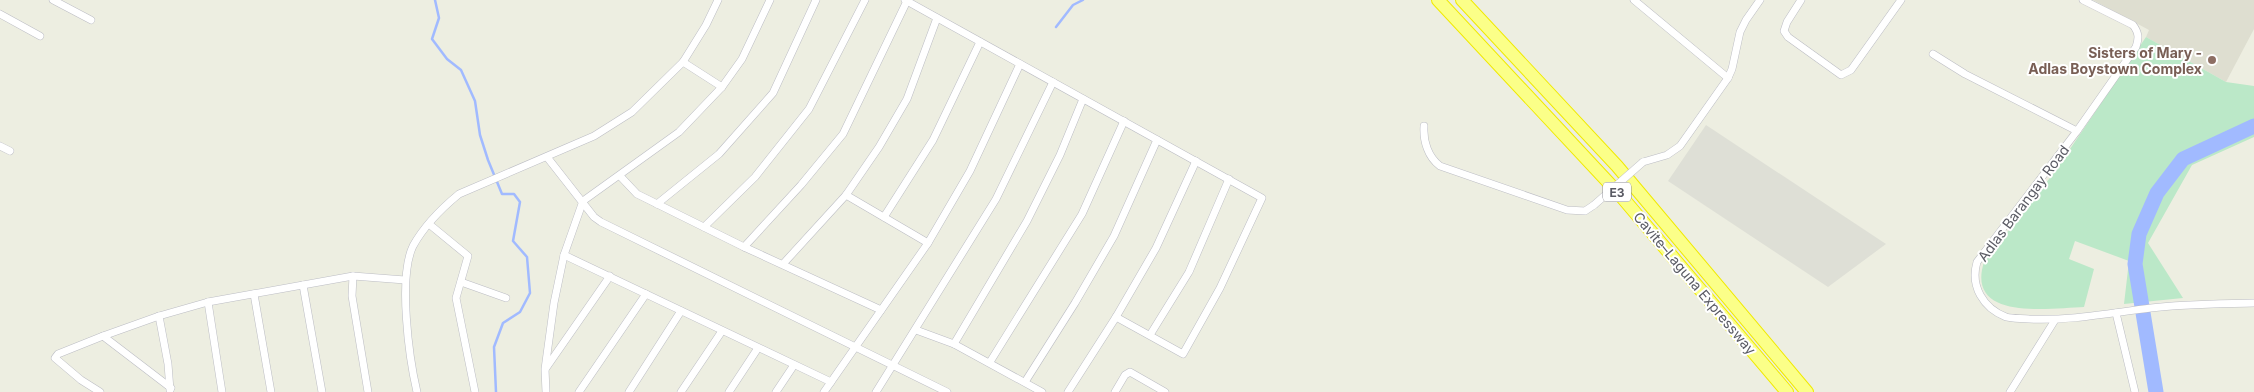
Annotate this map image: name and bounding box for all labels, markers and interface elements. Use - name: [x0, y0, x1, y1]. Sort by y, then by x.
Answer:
- place label: Sisters of Mary - Adlas Boystown Complex: [2028, 44, 2202, 77]
- marker: Sisters of Mary - Adlas Boystown Complex: [2206, 54, 2218, 66]
- street label: Adlas Barangay Road: [1974, 142, 2072, 264]
- road number: E3: [1603, 182, 1631, 202]
- street label: Cavite–Laguna Expressway: [1630, 208, 1760, 358]

